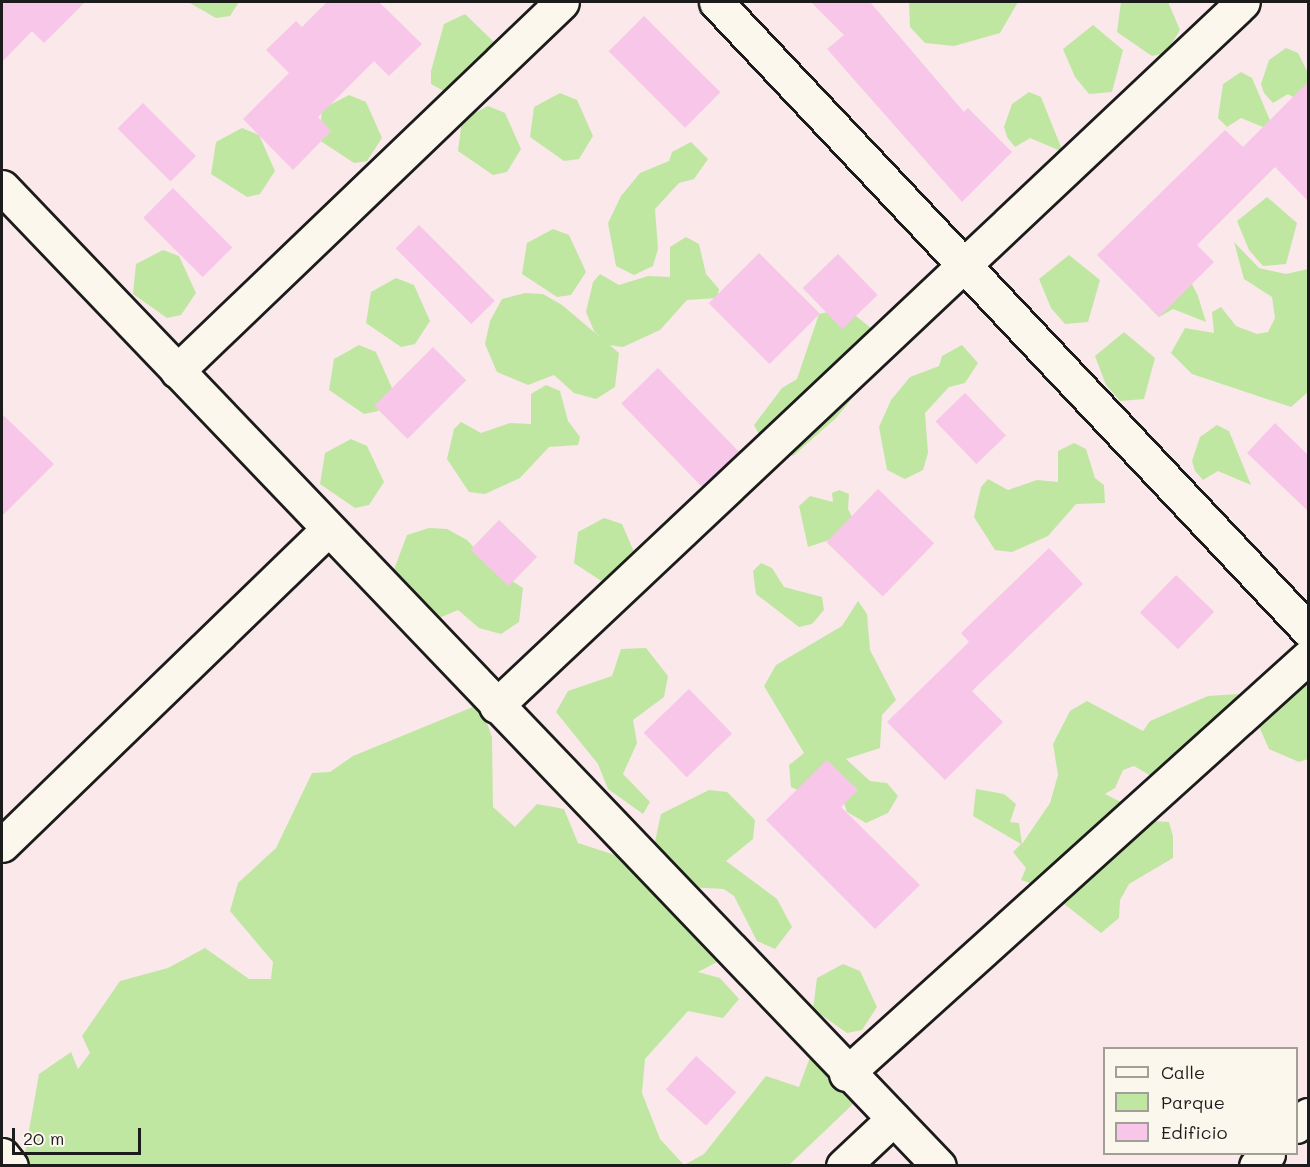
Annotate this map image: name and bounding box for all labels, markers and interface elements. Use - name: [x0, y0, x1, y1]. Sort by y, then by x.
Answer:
- legend: [1103, 1047, 1298, 1155]
- text: Calle: [1161, 1060, 1205, 1084]
- text: Parque: [1161, 1090, 1225, 1114]
- scale bar: [15, 1116, 144, 1154]
- text: Edificio: [1161, 1120, 1228, 1144]
- text: 20 m: [23, 1126, 64, 1150]

